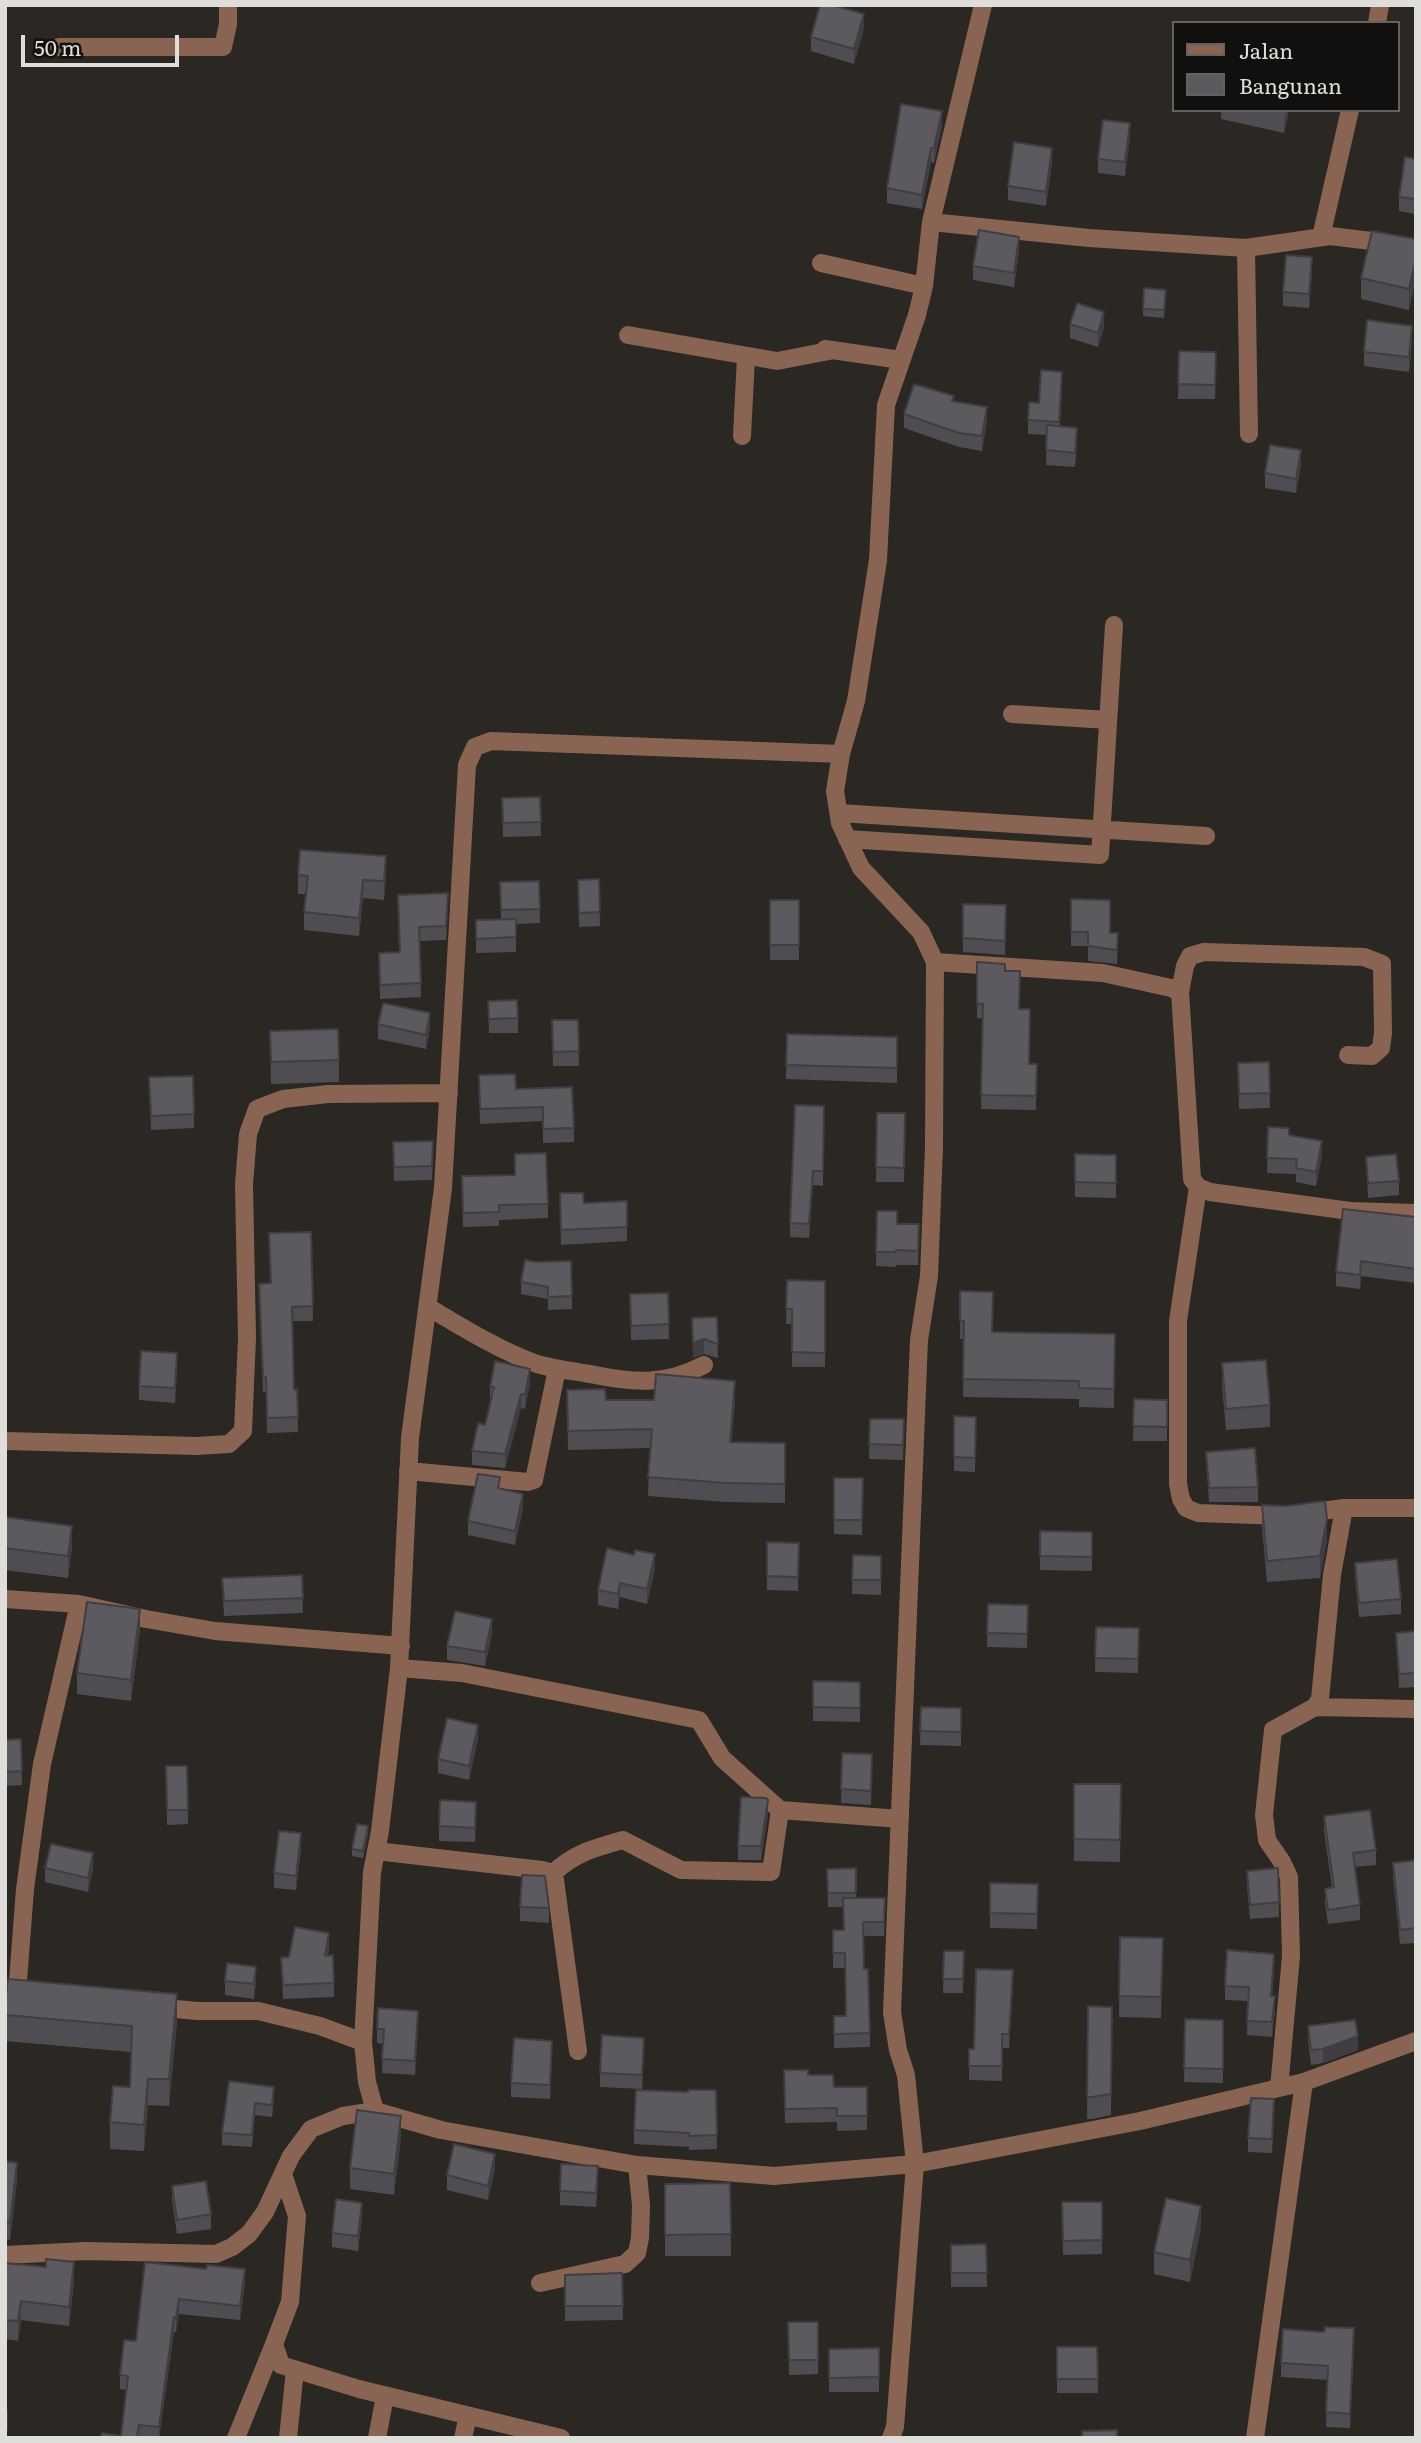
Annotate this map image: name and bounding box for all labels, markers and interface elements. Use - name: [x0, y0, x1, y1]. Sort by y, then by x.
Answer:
- scale bar: [24, 21, 182, 65]
- legend: [1172, 21, 1400, 112]
- text: 50 m: [34, 31, 81, 62]
- text: Jalan: [1239, 34, 1293, 65]
- text: Bangunan: [1239, 69, 1342, 100]

